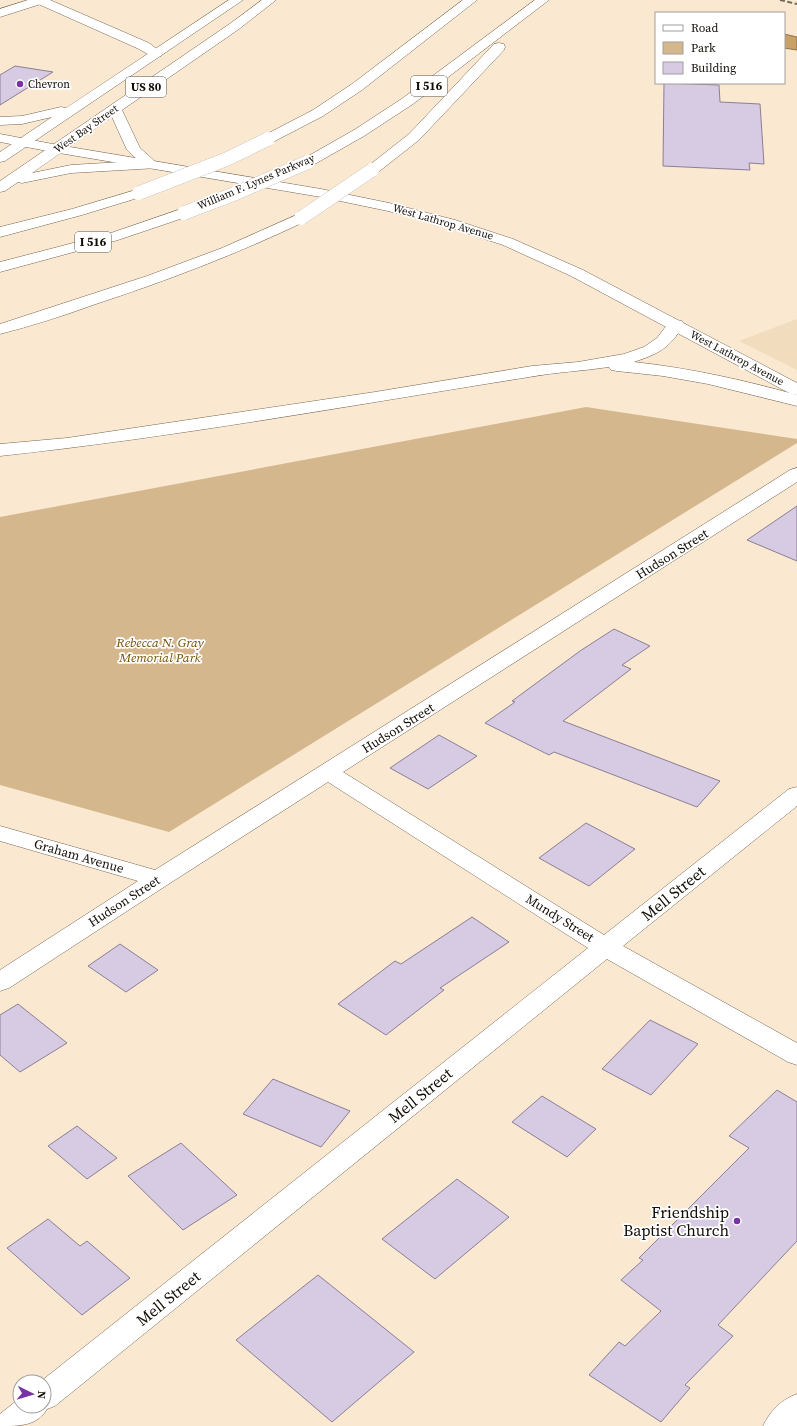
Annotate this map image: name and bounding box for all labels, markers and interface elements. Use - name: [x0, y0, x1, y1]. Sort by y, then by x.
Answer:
- legend: [655, 12, 785, 84]
- text: Road: [691, 20, 718, 36]
- text: Park: [691, 40, 716, 56]
- text: Building: [691, 60, 736, 76]
- road number: I 516: [411, 76, 447, 96]
- place label: Chevron: [28, 77, 70, 92]
- road number: US 80: [126, 77, 166, 97]
- marker: Chevron: [15, 79, 25, 89]
- street label: West Bay Street: [51, 101, 122, 157]
- street label: William F. Lynes Parkway: [195, 150, 317, 214]
- street label: West Lathrop Avenue: [391, 200, 496, 244]
- road number: I 516: [75, 232, 111, 252]
- street label: West Lathrop Avenue: [687, 327, 787, 389]
- street label: Hudson Street: [633, 525, 712, 583]
- park label: Rebecca N. Gray Memorial Park: [115, 634, 204, 666]
- street label: Hudson Street: [359, 699, 438, 757]
- street label: Graham Avenue: [32, 835, 126, 877]
- street label: Mell Street: [636, 860, 710, 926]
- street label: Hudson Street: [85, 871, 164, 930]
- street label: Mundy Street: [523, 890, 598, 946]
- street label: Mell Street: [383, 1062, 457, 1128]
- place label: Friendship Baptist Church: [623, 1201, 729, 1241]
- marker: Friendship Baptist Church: [732, 1216, 742, 1226]
- street label: Mell Street: [131, 1265, 205, 1331]
- north arrow: [12, 1374, 52, 1414]
- text: N: [34, 1390, 49, 1399]

